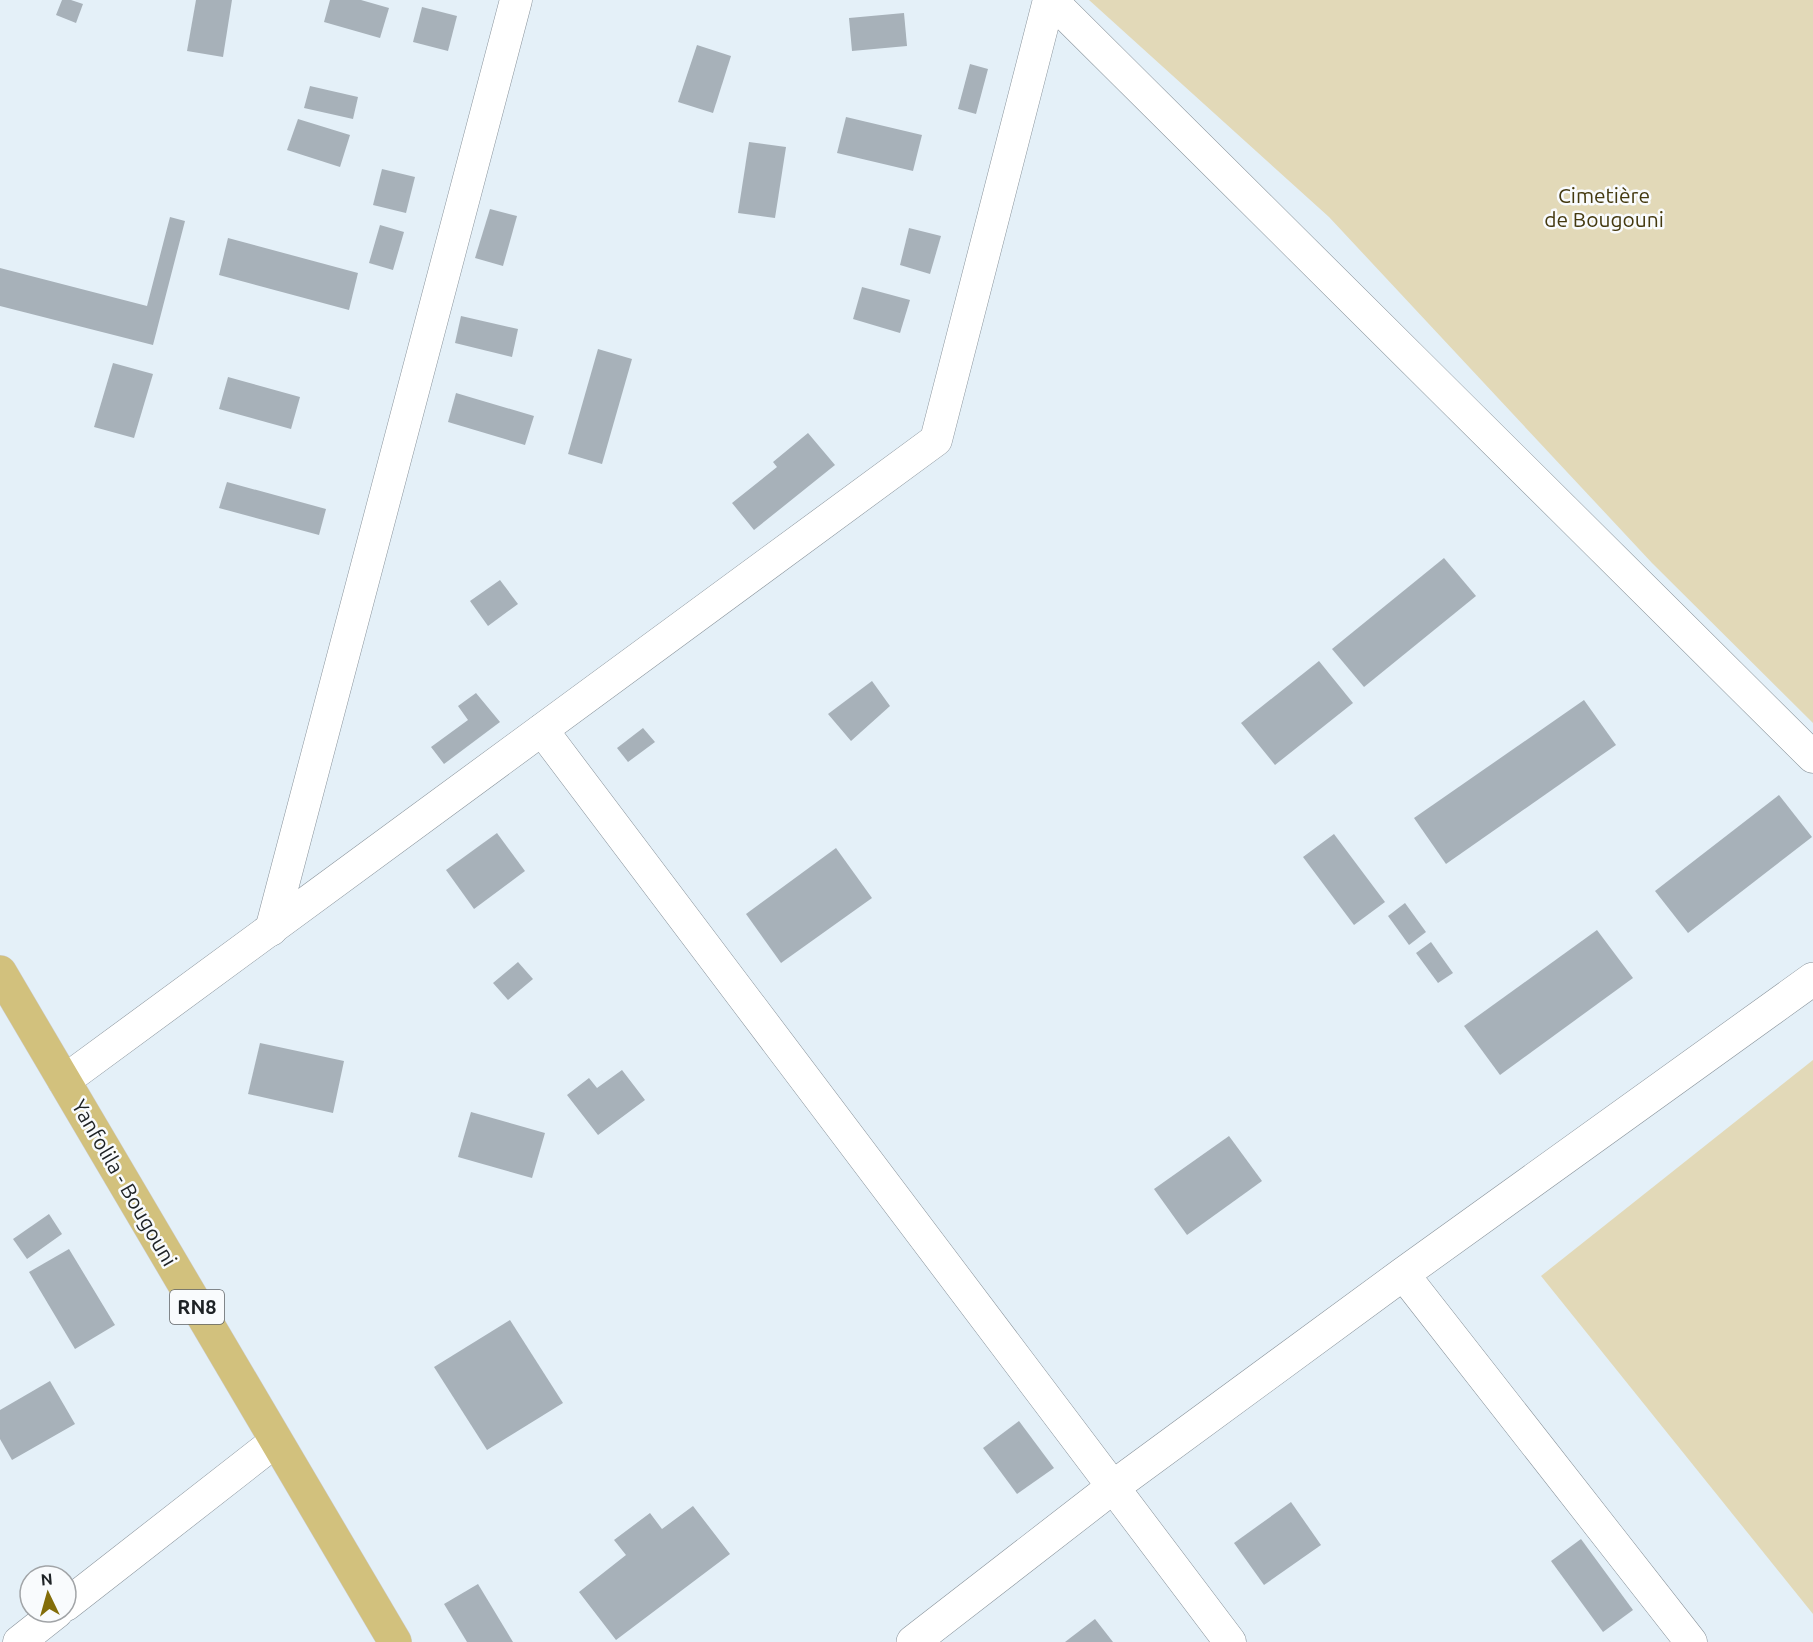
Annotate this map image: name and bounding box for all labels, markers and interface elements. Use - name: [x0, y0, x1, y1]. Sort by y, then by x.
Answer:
- park label: Cimetière de Bougouni: [1544, 183, 1664, 231]
- street label: Yanfolila - Bougouni: [67, 1095, 182, 1270]
- road number: RN8: [170, 1290, 224, 1324]
- north arrow: [18, 1564, 78, 1624]
- text: N: [40, 1570, 53, 1589]

